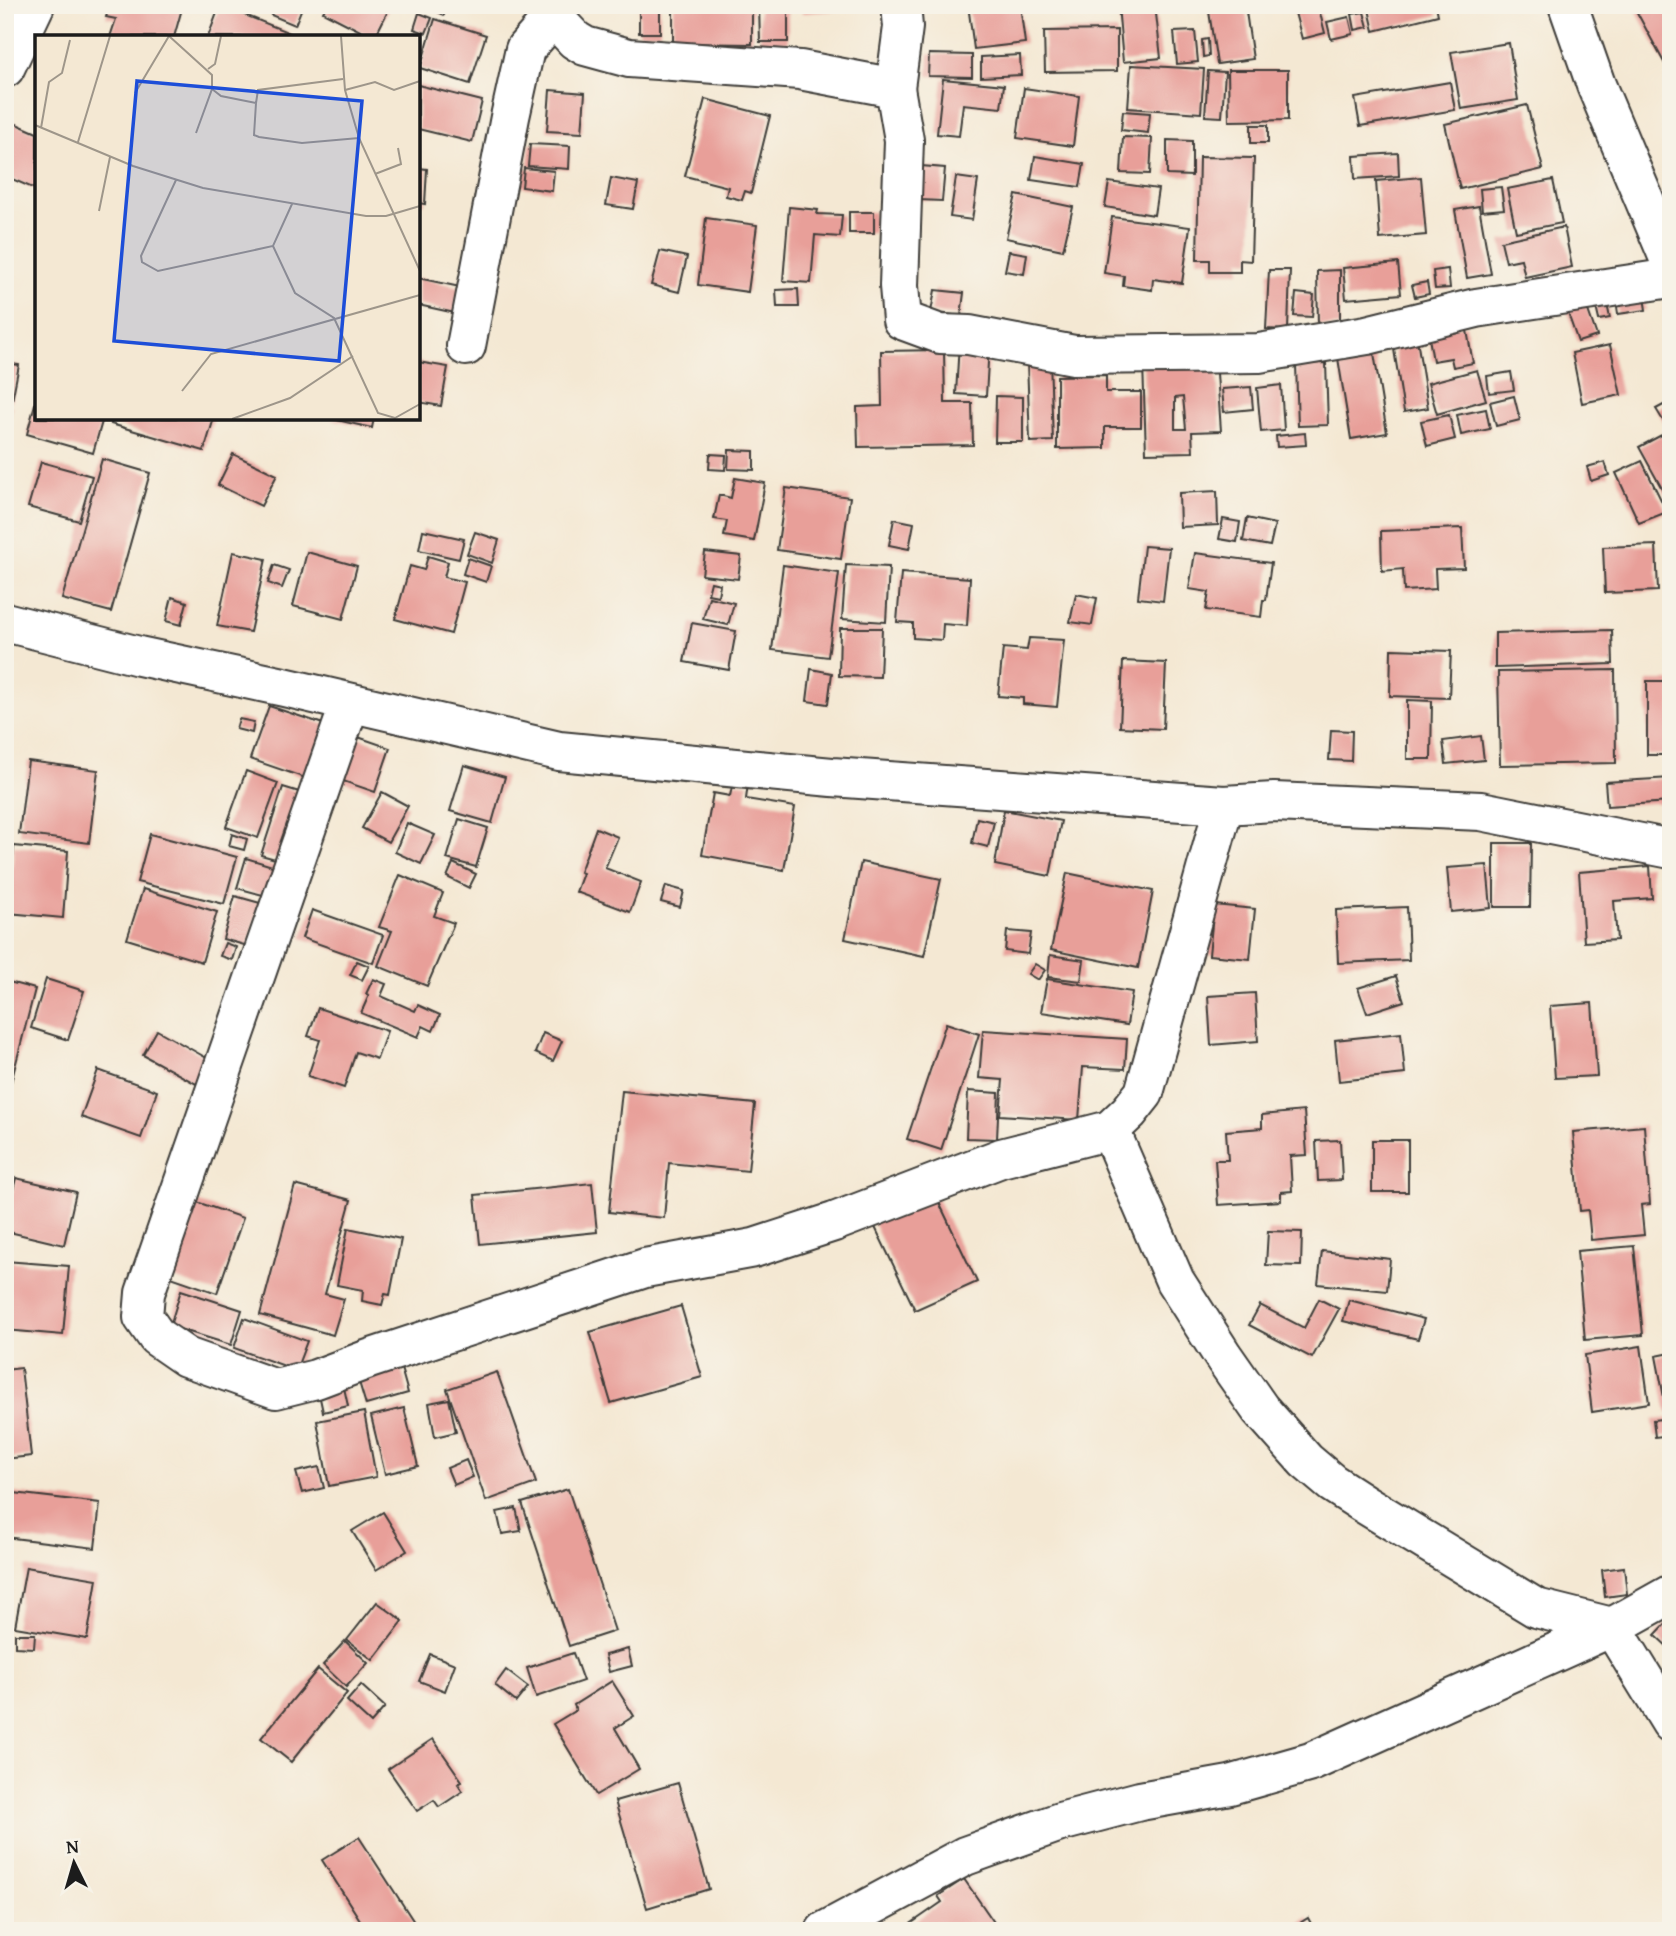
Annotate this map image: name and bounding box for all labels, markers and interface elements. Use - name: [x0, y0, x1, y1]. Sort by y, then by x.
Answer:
- inset map: [35, 35, 420, 420]
- north arrow: [38, 1828, 108, 1898]
- text: N: [65, 1832, 80, 1861]

